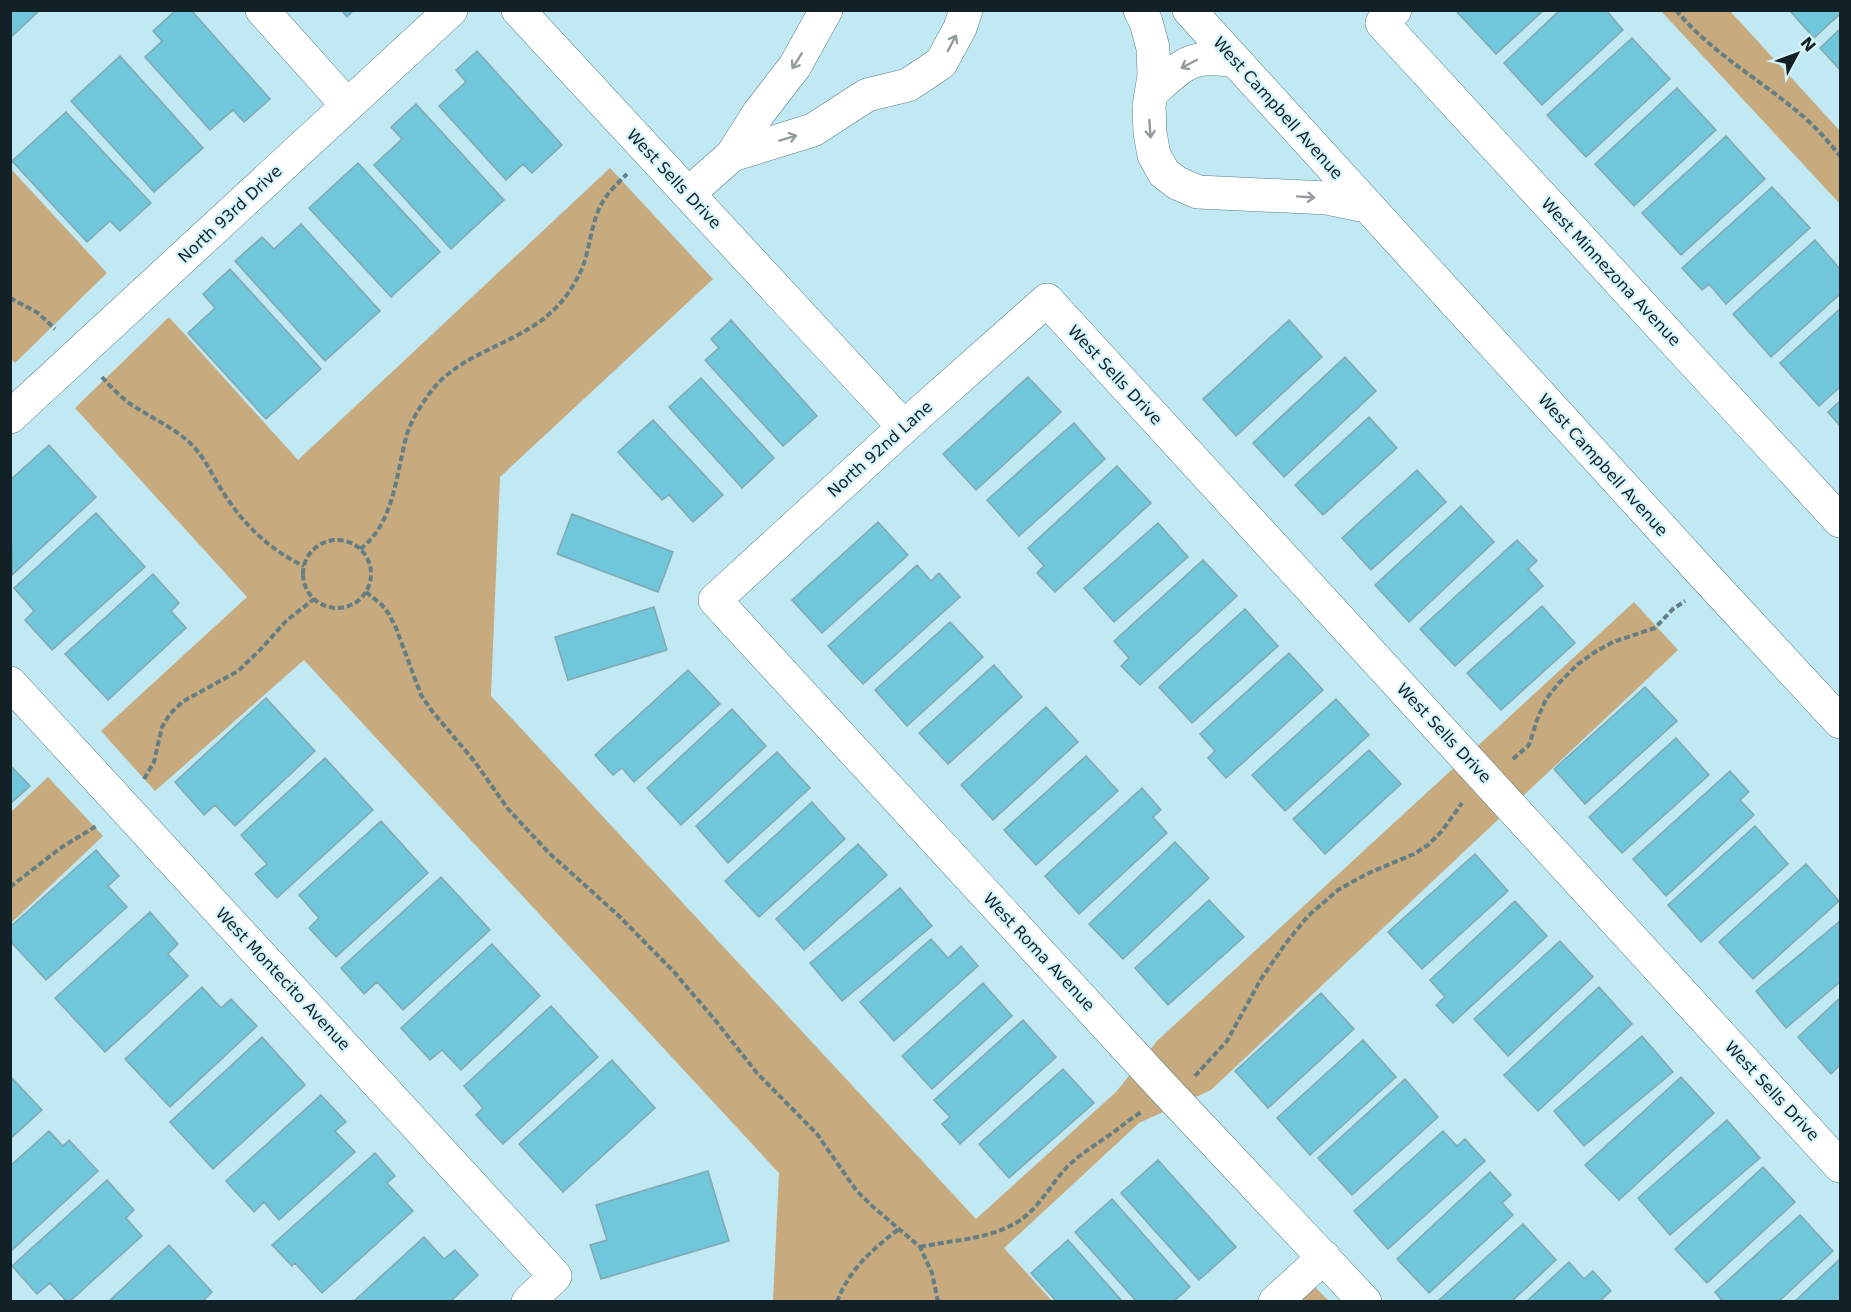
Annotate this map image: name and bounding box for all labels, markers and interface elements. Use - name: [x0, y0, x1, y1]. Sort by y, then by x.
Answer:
- north arrow: [1767, 24, 1827, 84]
- street label: West Campbell Avenue: [1209, 33, 1347, 183]
- text: N: [1796, 33, 1820, 56]
- one-way arrow: [946, 34, 958, 52]
- one-way arrow: [791, 52, 803, 69]
- one-way arrow: [1180, 59, 1198, 70]
- one-way arrow: [1145, 119, 1156, 138]
- street label: West Sells Drive: [623, 125, 725, 233]
- one-way arrow: [778, 132, 797, 143]
- street label: North 93rd Drive: [174, 161, 286, 267]
- one-way arrow: [1296, 191, 1316, 202]
- street label: West Minnezona Avenue: [1537, 194, 1685, 350]
- street label: West Sells Drive: [1064, 321, 1166, 429]
- street label: West Campbell Avenue: [1534, 390, 1672, 540]
- street label: North 92nd Lane: [824, 397, 936, 501]
- street label: West Sells Drive: [1393, 679, 1495, 787]
- street label: West Roma Avenue: [979, 889, 1099, 1015]
- street label: West Montecito Avenue: [212, 904, 354, 1054]
- street label: West Sells Drive: [1721, 1037, 1823, 1145]

